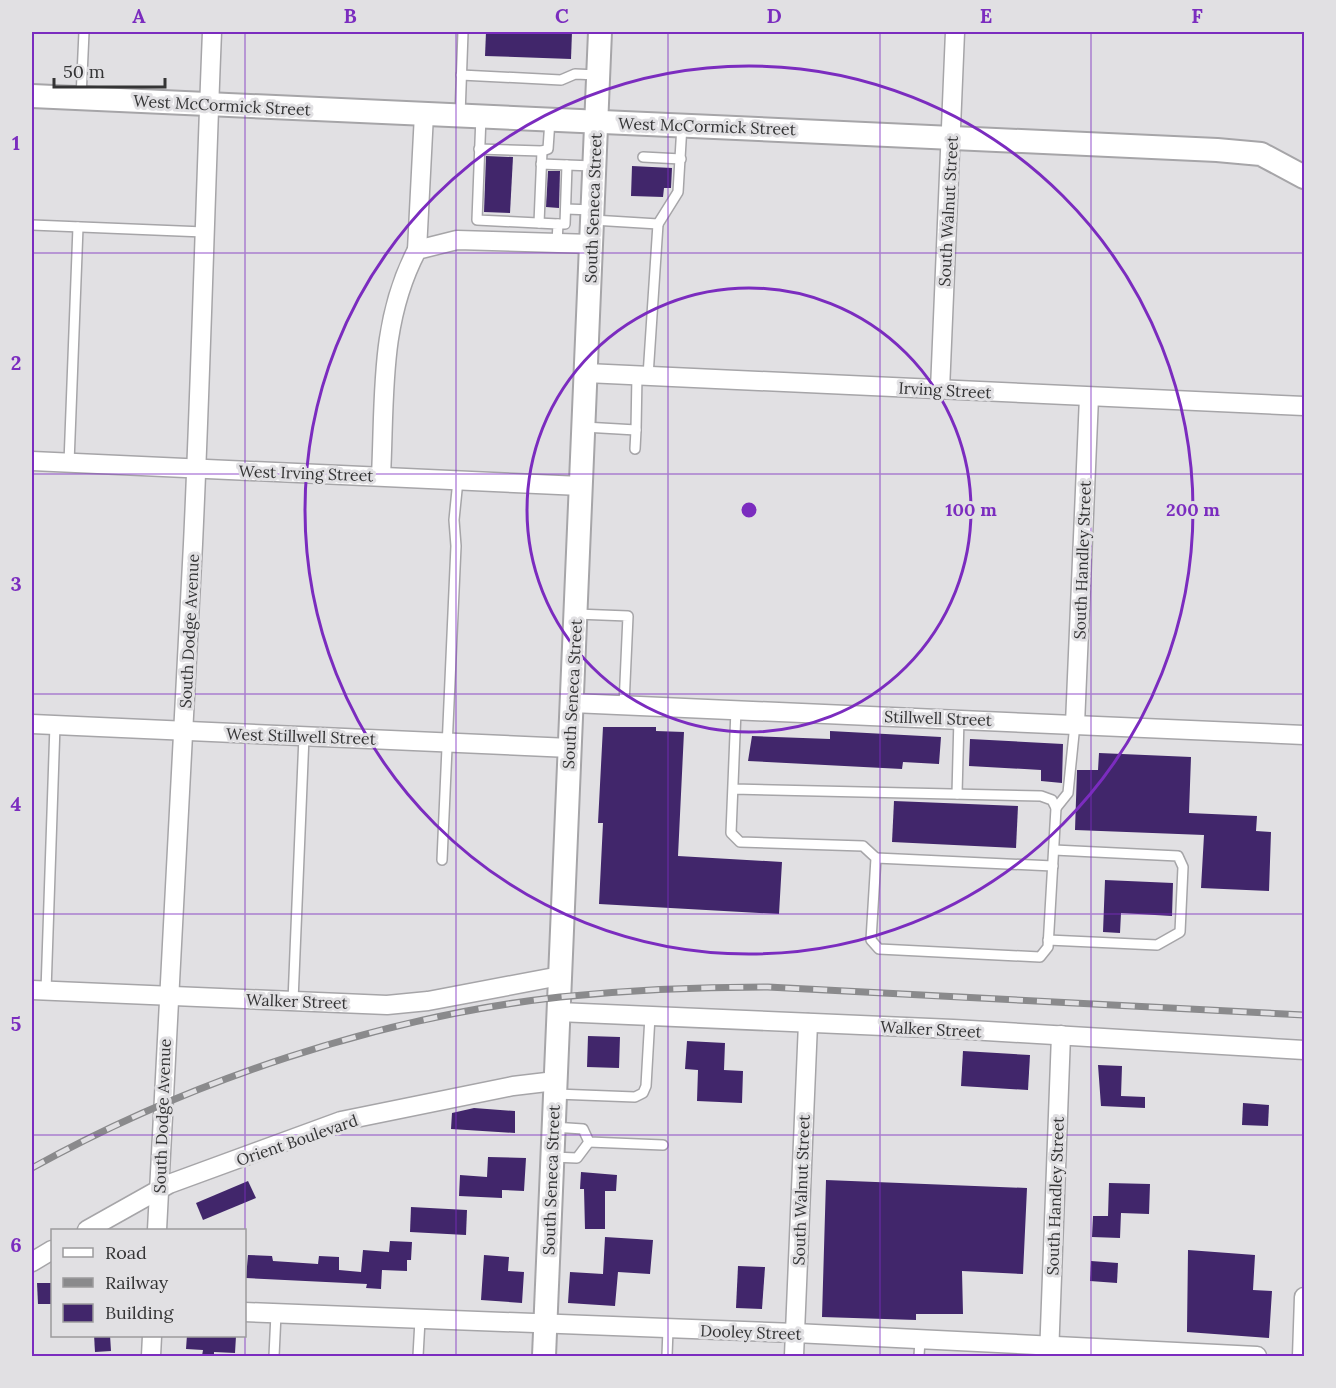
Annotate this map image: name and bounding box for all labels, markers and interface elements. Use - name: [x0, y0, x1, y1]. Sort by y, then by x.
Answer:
- text: A: [132, 3, 146, 28]
- text: B: [343, 3, 357, 28]
- text: C: [555, 3, 569, 28]
- text: D: [766, 3, 782, 28]
- text: E: [980, 3, 992, 28]
- text: F: [1191, 3, 1203, 28]
- scale bar: [54, 51, 165, 89]
- text: 50 m: [63, 60, 105, 83]
- street label: West McCormick Street: [133, 90, 312, 120]
- street label: West McCormick Street: [618, 113, 797, 139]
- text: 1: [12, 130, 20, 155]
- street label: South Seneca Street: [580, 132, 606, 283]
- street label: South Walnut Street: [934, 134, 962, 287]
- text: 2: [11, 350, 21, 375]
- street label: Irving Street: [898, 378, 993, 402]
- street label: West Irving Street: [238, 461, 374, 485]
- street label: South Handley Street: [1069, 479, 1095, 640]
- text: 100 m: [945, 498, 997, 521]
- text: 200 m: [1166, 498, 1220, 521]
- centre of rings: [739, 500, 759, 520]
- street label: South Dodge Avenue: [175, 553, 203, 709]
- text: 3: [10, 571, 22, 596]
- street label: South Seneca Street: [558, 618, 586, 770]
- street label: Stillwell Street: [884, 706, 993, 730]
- street label: West Stillwell Street: [226, 723, 377, 749]
- text: 4: [11, 791, 22, 816]
- street label: Walker Street: [246, 989, 349, 1013]
- text: 5: [11, 1011, 22, 1036]
- street label: Walker Street: [880, 1016, 983, 1042]
- street label: South Dodge Avenue: [149, 1038, 175, 1194]
- street label: South Seneca Street: [538, 1104, 564, 1255]
- street label: Orient Boulevard: [234, 1110, 361, 1170]
- street label: South Walnut Street: [788, 1113, 814, 1266]
- street label: South Handley Street: [1042, 1115, 1068, 1276]
- legend: [51, 1229, 246, 1337]
- text: 6: [10, 1232, 22, 1257]
- text: Road: [105, 1241, 147, 1264]
- text: Railway: [105, 1271, 169, 1294]
- text: Building: [105, 1301, 175, 1324]
- street label: Dooley Street: [700, 1320, 803, 1344]

